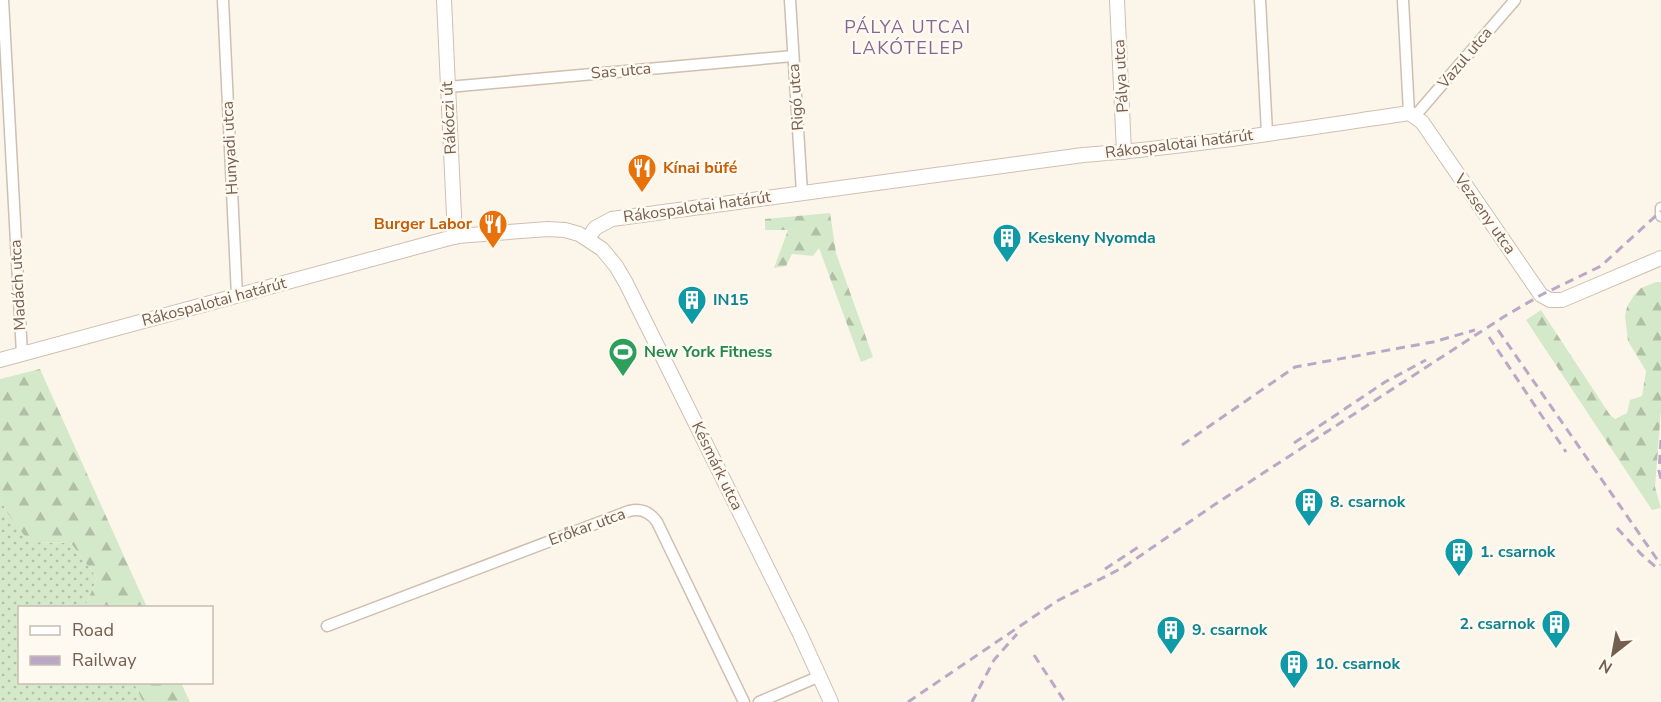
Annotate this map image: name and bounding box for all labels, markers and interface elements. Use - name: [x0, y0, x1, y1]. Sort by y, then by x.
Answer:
- district label: PÁLYA UTCAI LAKÓTELEP: [844, 15, 972, 60]
- street label: Vazul utca: [1432, 23, 1497, 94]
- street label: Pálya utca: [1108, 39, 1134, 113]
- street label: Sas utca: [590, 57, 652, 85]
- street label: Rigó utca: [783, 63, 809, 131]
- street label: Rákóczi út: [436, 81, 462, 155]
- street label: Hunyadi utca: [217, 100, 243, 196]
- street label: Rákospalotai határút: [1104, 124, 1255, 164]
- restaurant icon: Kínai büfé: [626, 152, 658, 194]
- place label: Kínai büfé: [663, 157, 738, 179]
- street label: Vezseny utca: [1449, 168, 1521, 259]
- street label: Rákospalotai határút: [622, 186, 773, 228]
- restaurant icon: Burger Labor: [477, 208, 509, 250]
- place label: Burger Labor: [374, 213, 473, 235]
- building icon: Keskeny Nyomda: [991, 222, 1023, 264]
- place label: Keskeny Nyomda: [1028, 227, 1156, 249]
- street label: Madách utca: [5, 239, 31, 331]
- street label: Rákospalotai határút: [139, 272, 289, 332]
- building icon: IN15: [676, 284, 708, 326]
- place label: IN15: [713, 289, 749, 311]
- sports icon: New York Fitness: [607, 336, 639, 378]
- place label: New York Fitness: [644, 341, 772, 363]
- street label: Késmárk utca: [686, 418, 748, 514]
- building icon: 8. csarnok: [1293, 486, 1325, 528]
- place label: 8. csarnok: [1330, 491, 1406, 513]
- street label: Erőkar utca: [545, 503, 629, 551]
- building icon: 1. csarnok: [1443, 536, 1475, 578]
- place label: 1. csarnok: [1480, 541, 1556, 563]
- legend: [18, 606, 213, 684]
- building icon: 2. csarnok: [1540, 608, 1572, 650]
- place label: 2. csarnok: [1460, 613, 1535, 635]
- building icon: 9. csarnok: [1155, 614, 1187, 656]
- text: Road: [72, 618, 114, 642]
- place label: 9. csarnok: [1192, 619, 1268, 641]
- north arrow: [1583, 624, 1643, 684]
- text: Railway: [72, 648, 137, 672]
- building icon: 10. csarnok: [1278, 648, 1310, 690]
- place label: 10. csarnok: [1315, 653, 1400, 675]
- text: N: [1595, 653, 1617, 679]

